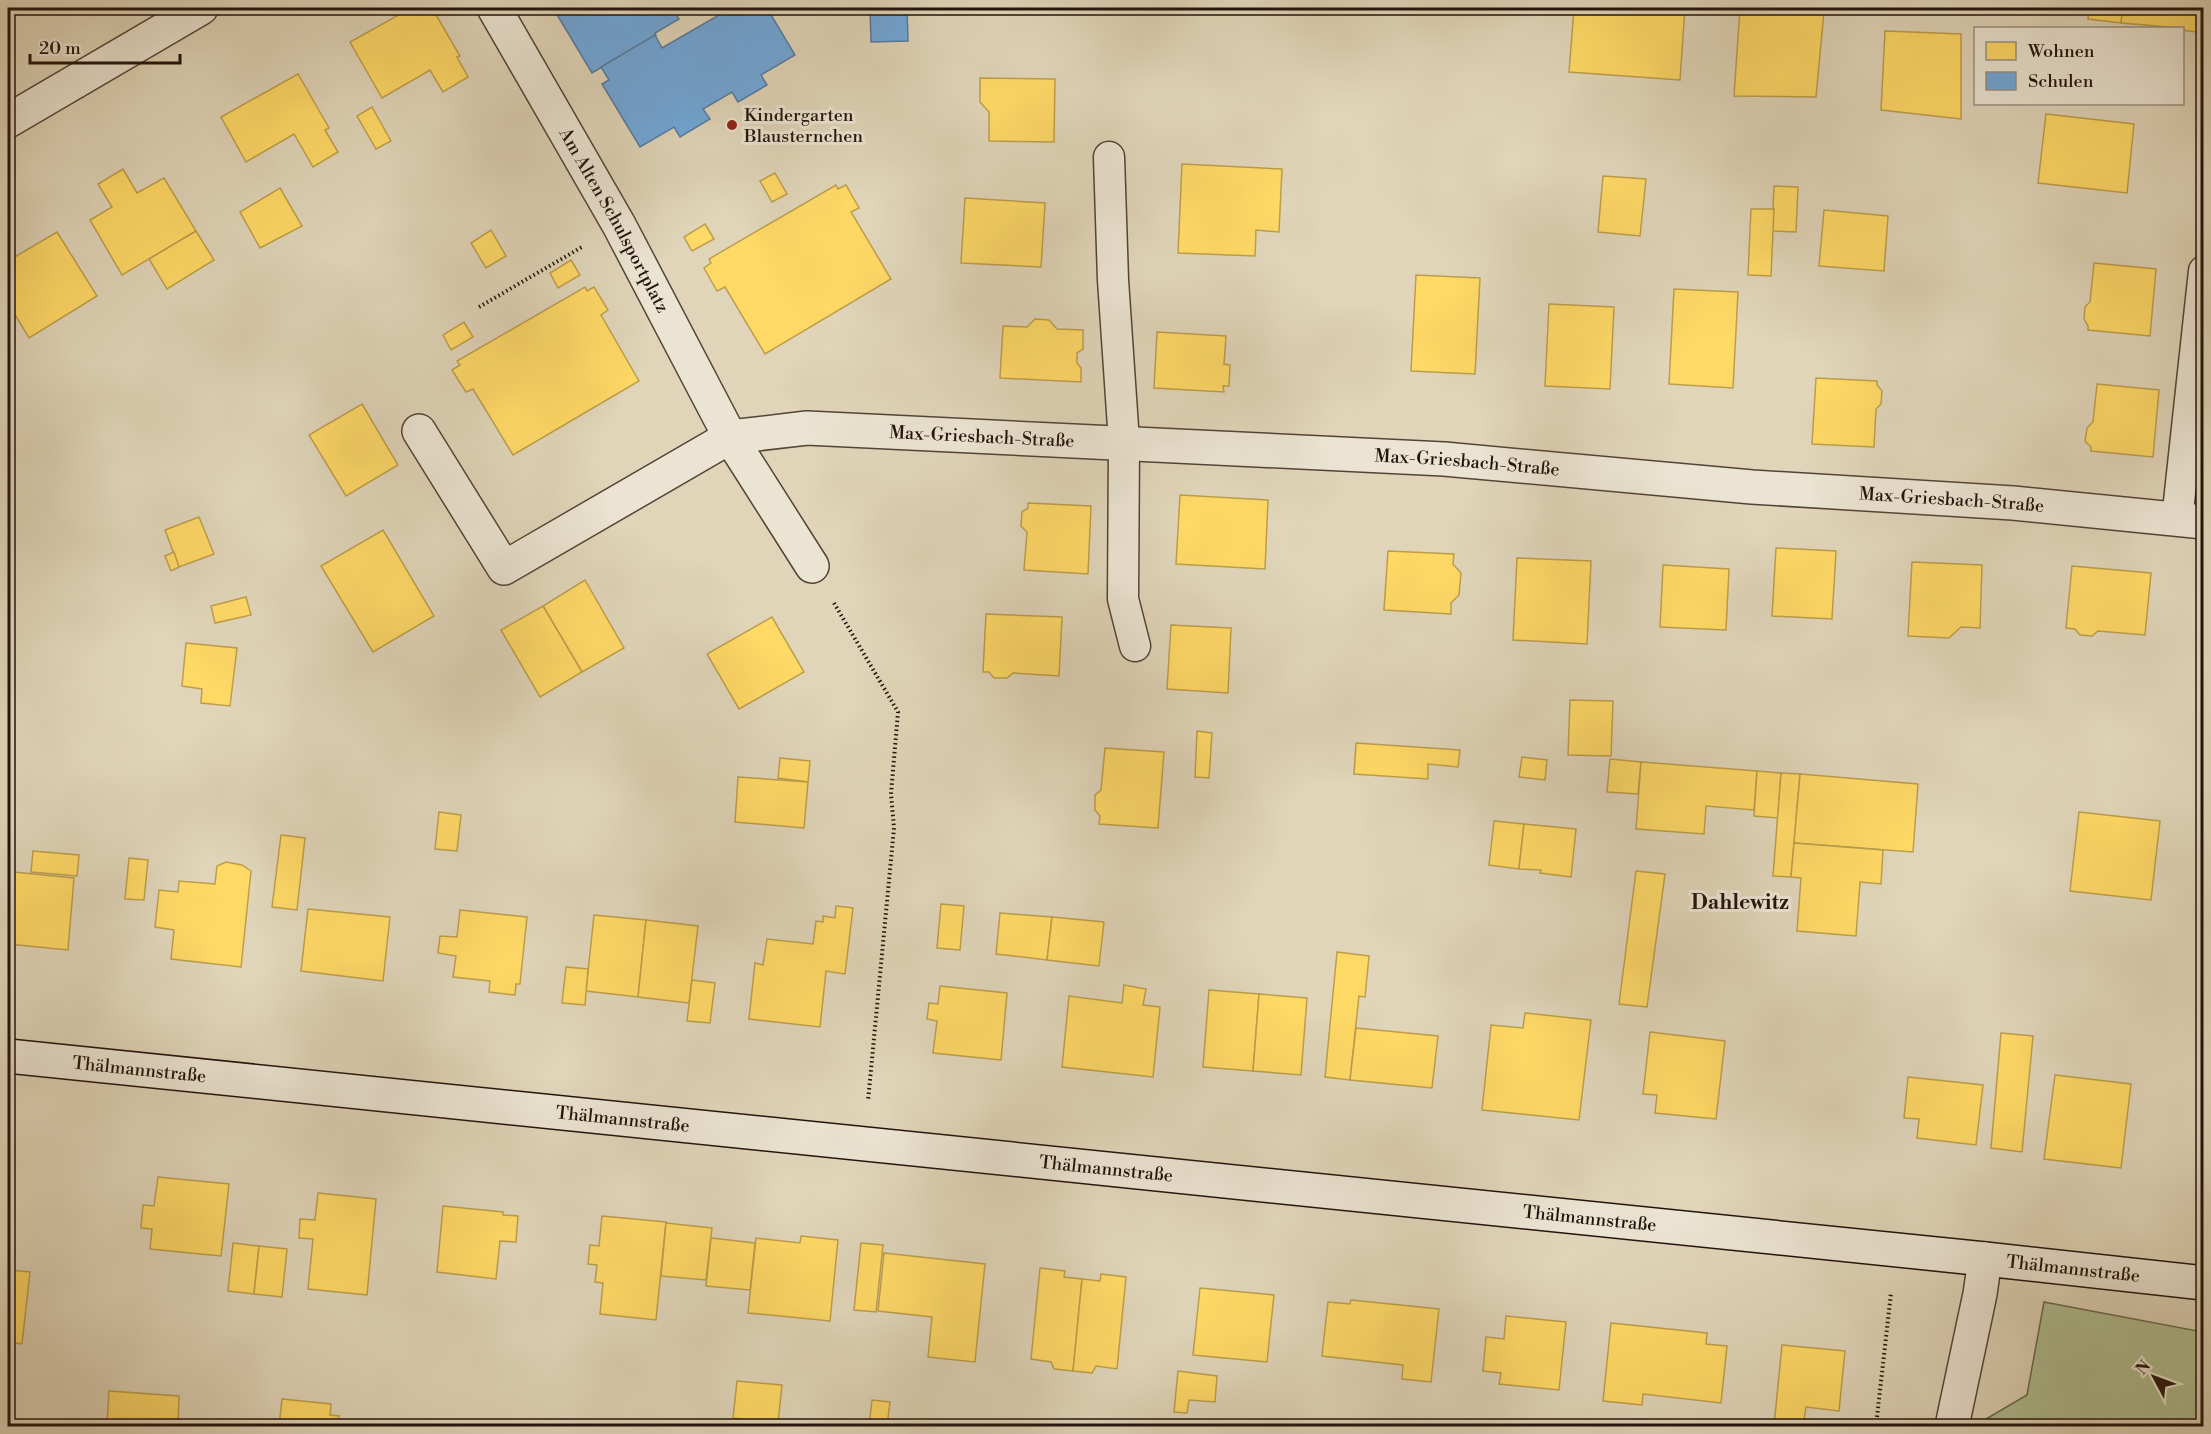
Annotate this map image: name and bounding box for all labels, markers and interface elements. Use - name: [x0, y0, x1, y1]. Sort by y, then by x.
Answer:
- scale bar: [30, 27, 180, 65]
- legend: [1974, 27, 2184, 105]
- text: 20 m: [39, 37, 81, 60]
- text: Wohnen: [2027, 40, 2095, 63]
- text: Schulen: [2028, 70, 2094, 93]
- place label: Kindergarten Blausternchen: [743, 104, 863, 148]
- marker: Kindergarten Blausternchen: [725, 118, 739, 132]
- street label: Am Alten Schulsportplatz: [553, 123, 674, 317]
- street label: Max-Griesbach-Straße: [889, 421, 1075, 453]
- street label: Max-Griesbach-Straße: [1374, 445, 1560, 481]
- street label: Max-Griesbach-Straße: [1858, 483, 2045, 518]
- district label: Dahlewitz: [1691, 890, 1789, 916]
- street label: Thälmannstraße: [71, 1052, 207, 1088]
- street label: Thälmannstraße: [555, 1101, 691, 1138]
- street label: Thälmannstraße: [1038, 1151, 1174, 1188]
- street label: Thälmannstraße: [1522, 1201, 1658, 1237]
- street label: Thälmannstraße: [2005, 1250, 2141, 1288]
- north arrow: [2124, 1347, 2184, 1407]
- text: N: [2132, 1356, 2155, 1379]

